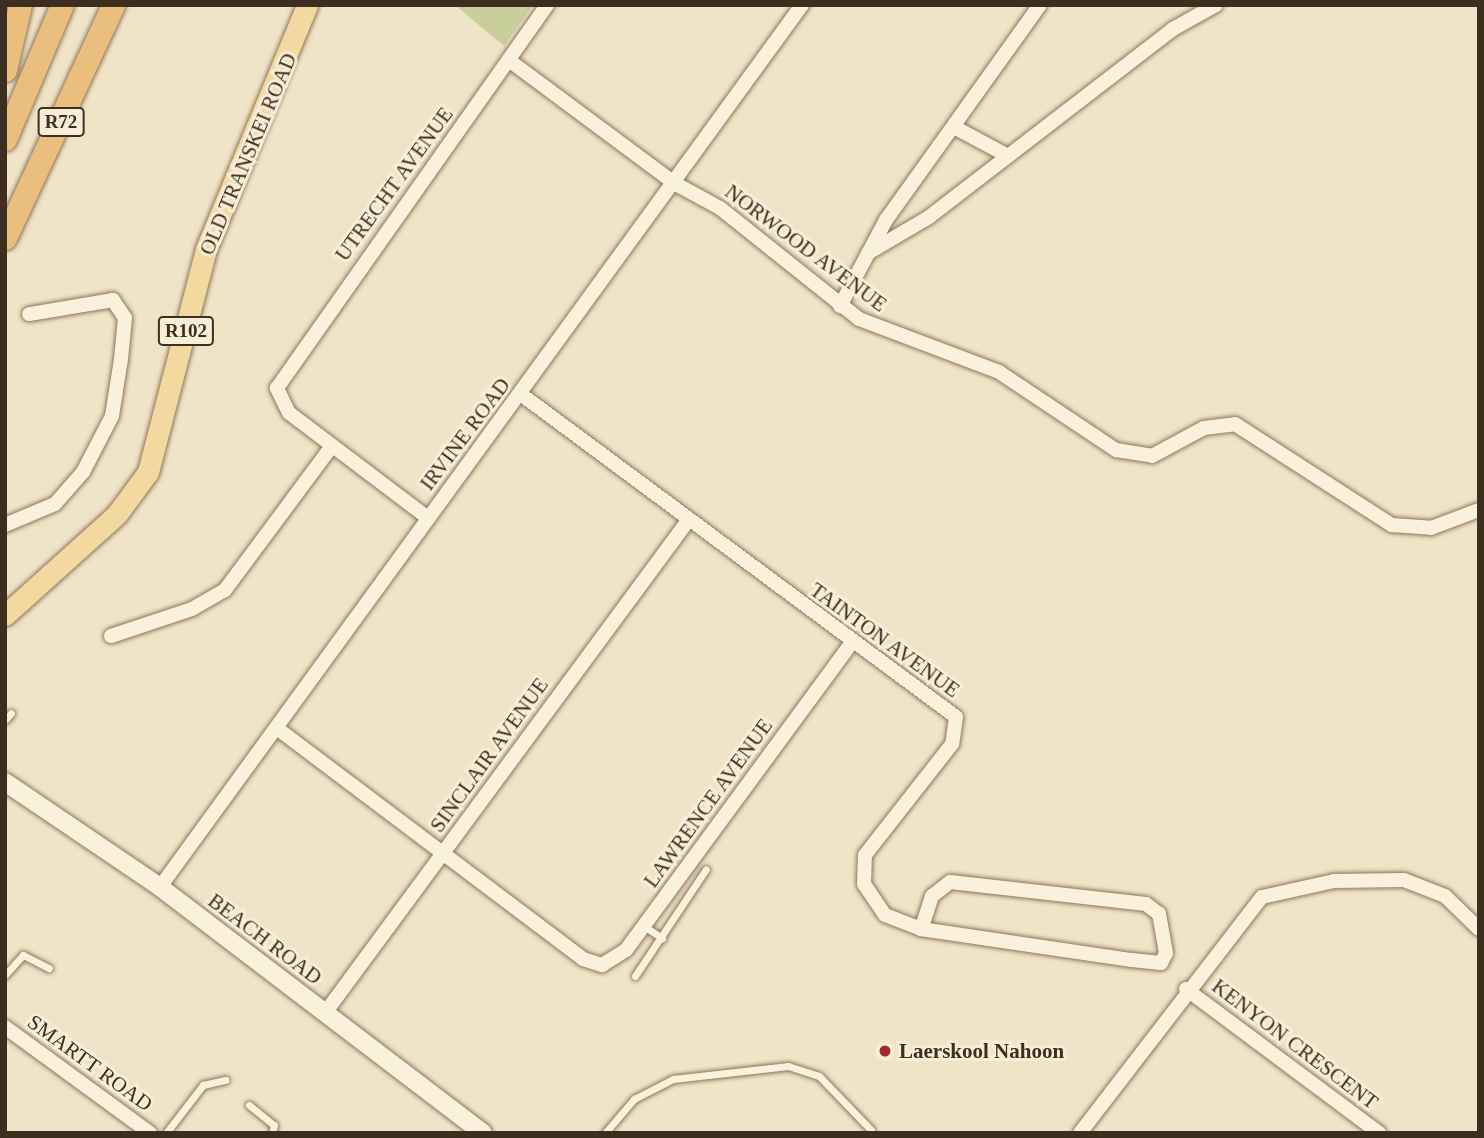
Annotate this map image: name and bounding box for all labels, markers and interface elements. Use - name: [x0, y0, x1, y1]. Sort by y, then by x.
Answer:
- street label: OLD TRANSKEI ROAD: [194, 49, 302, 259]
- street label: UTRECHT AVENUE: [329, 101, 459, 267]
- road number: R72: [36, 106, 86, 138]
- street label: NORWOOD AVENUE: [720, 179, 892, 317]
- road number: R102: [156, 316, 216, 346]
- street label: IRVINE ROAD: [415, 373, 515, 495]
- street label: TAINTON AVENUE: [805, 577, 965, 703]
- street label: SINCLAIR AVENUE: [424, 672, 554, 838]
- street label: LAWRENCE AVENUE: [638, 713, 778, 893]
- street label: BEACH ROAD: [203, 888, 327, 990]
- street label: KENYON CRESCENT: [1207, 973, 1383, 1115]
- street label: SMARTT ROAD: [22, 1009, 158, 1117]
- place label: Laerskool Nahoon: [899, 1038, 1064, 1064]
- marker: Laerskool Nahoon: [877, 1043, 893, 1059]

